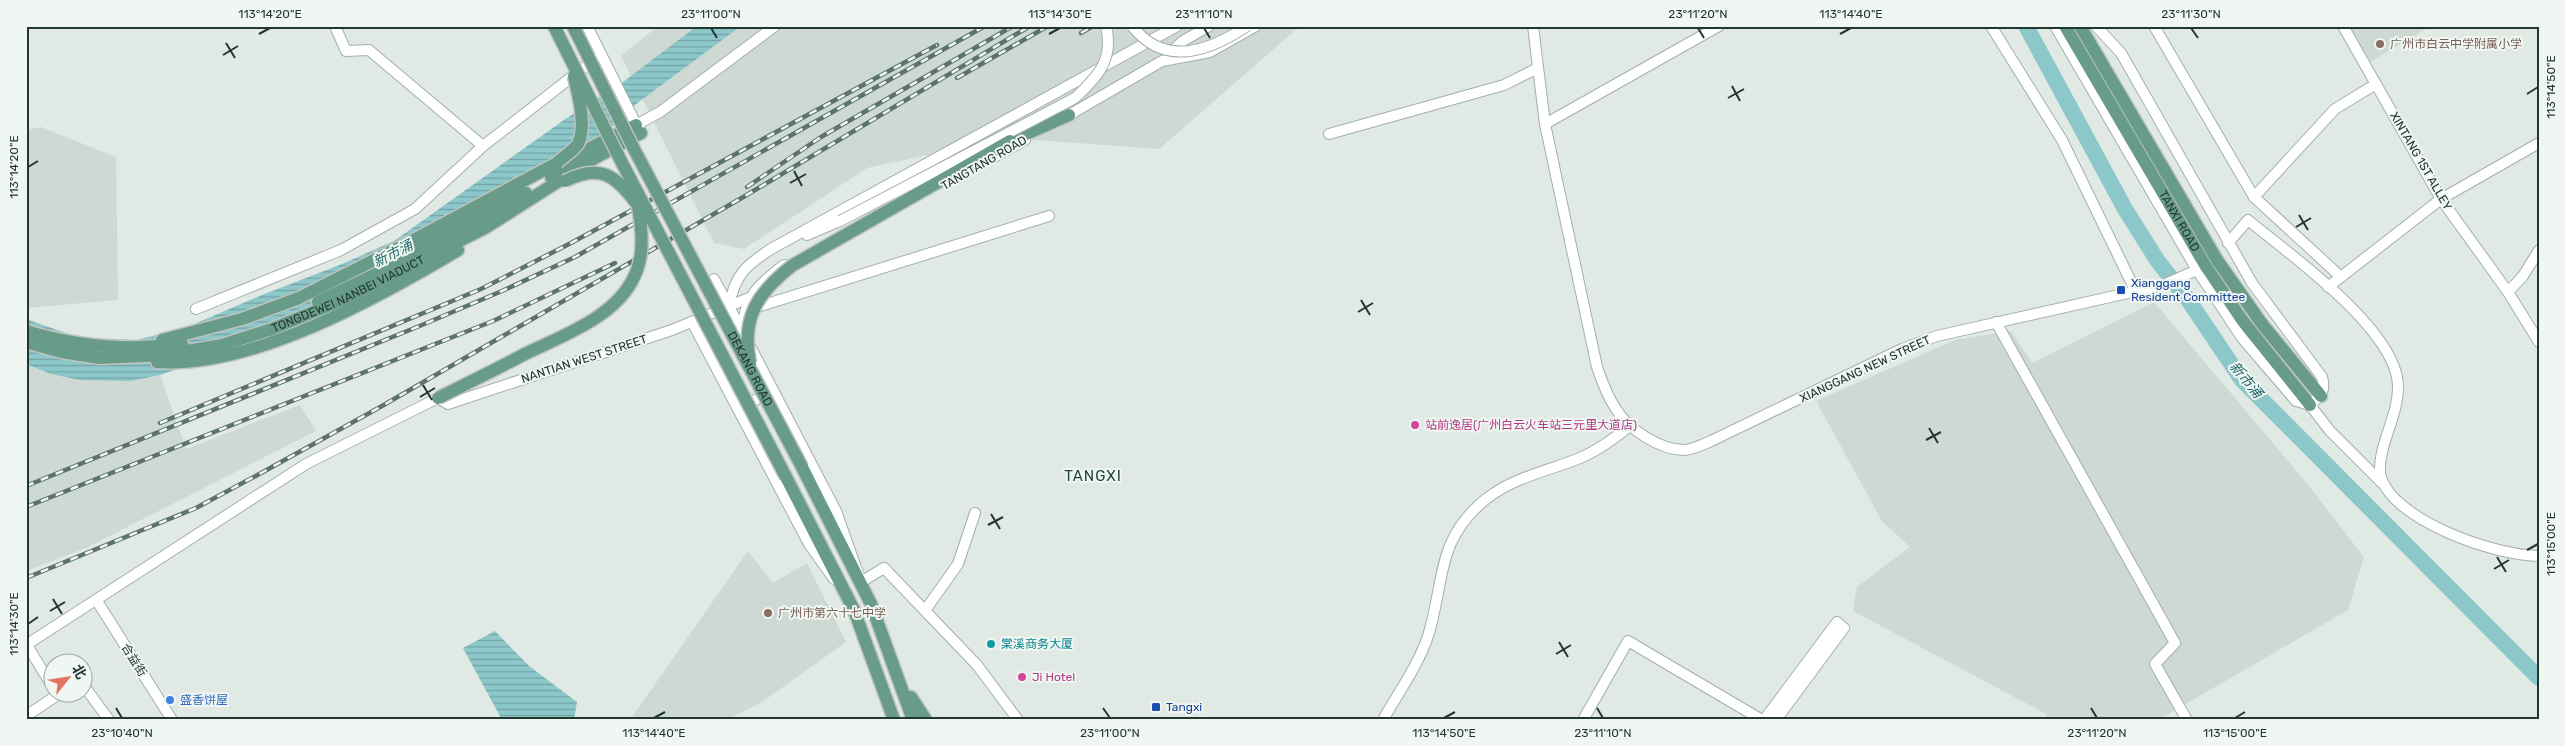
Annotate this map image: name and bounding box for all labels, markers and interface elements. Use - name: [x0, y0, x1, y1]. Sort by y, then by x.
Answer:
- text: 113°14'20"E: [238, 7, 302, 21]
- text: 23°11'00"N: [681, 7, 741, 21]
- text: 113°14'30"E: [1028, 7, 1092, 21]
- text: 23°11'10"N: [1175, 7, 1233, 21]
- text: 23°11'20"N: [1668, 7, 1728, 21]
- text: 113°14'40"E: [1819, 7, 1883, 21]
- text: 23°11'30"N: [2161, 7, 2221, 21]
- place label: 广州市白云中学附属小学: [2390, 37, 2522, 51]
- marker: 广州市白云中学附属小学: [2374, 38, 2386, 50]
- text: 113°14'50"E: [2544, 55, 2558, 119]
- street label: XINTANG 1ST ALLEY: [2387, 109, 2455, 213]
- street label: TANGTANG ROAD: [939, 133, 1029, 193]
- text: 113°14'20"E: [7, 135, 21, 199]
- street label: TANXI ROAD: [2156, 188, 2203, 254]
- water label: 新市涌: [370, 236, 417, 271]
- street label: TONGDEWEI NANBEI VIADUCT: [270, 253, 427, 335]
- place label: Xianggang Resident Committee: [2131, 276, 2245, 304]
- marker: Xianggang Resident Committee: [2115, 284, 2127, 296]
- street label: DEKANG ROAD: [725, 329, 776, 409]
- street label: NANTIAN WEST STREET: [519, 332, 649, 386]
- street label: XIANGGANG NEW STREET: [1797, 333, 1933, 405]
- water label: 新市涌: [2226, 358, 2267, 403]
- place label: 站前逸居(广州白云火车站三元里大道店): [1425, 418, 1637, 432]
- marker: 站前逸居(广州白云火车站三元里大道店): [1409, 419, 1421, 431]
- district label: TANGXI: [1064, 467, 1122, 485]
- text: 113°15'00"E: [2544, 512, 2558, 576]
- text: 113°14'30"E: [7, 592, 21, 656]
- place label: 广州市第六十七中学: [778, 606, 886, 620]
- marker: 广州市第六十七中学: [762, 607, 774, 619]
- place label: 棠溪商务大厦: [1001, 637, 1073, 651]
- marker: 棠溪商务大厦: [985, 638, 997, 650]
- street label: 合益街: [119, 641, 149, 679]
- north arrow: [42, 654, 92, 704]
- text: 北: [68, 661, 90, 682]
- place label: Ji Hotel: [1032, 670, 1075, 684]
- marker: Ji Hotel: [1016, 671, 1028, 683]
- place label: 盛香饼屋: [180, 693, 228, 707]
- marker: 盛香饼屋: [164, 694, 176, 706]
- place label: Tangxi: [1166, 700, 1202, 714]
- marker: Tangxi: [1150, 701, 1162, 713]
- text: 23°10'40"N: [91, 726, 153, 740]
- text: 113°14'40"E: [622, 726, 686, 740]
- text: 23°11'00"N: [1080, 726, 1140, 740]
- text: 113°14'50"E: [1412, 726, 1476, 740]
- text: 23°11'10"N: [1574, 726, 1632, 740]
- text: 23°11'20"N: [2067, 726, 2127, 740]
- text: 113°15'00"E: [2203, 726, 2267, 740]

